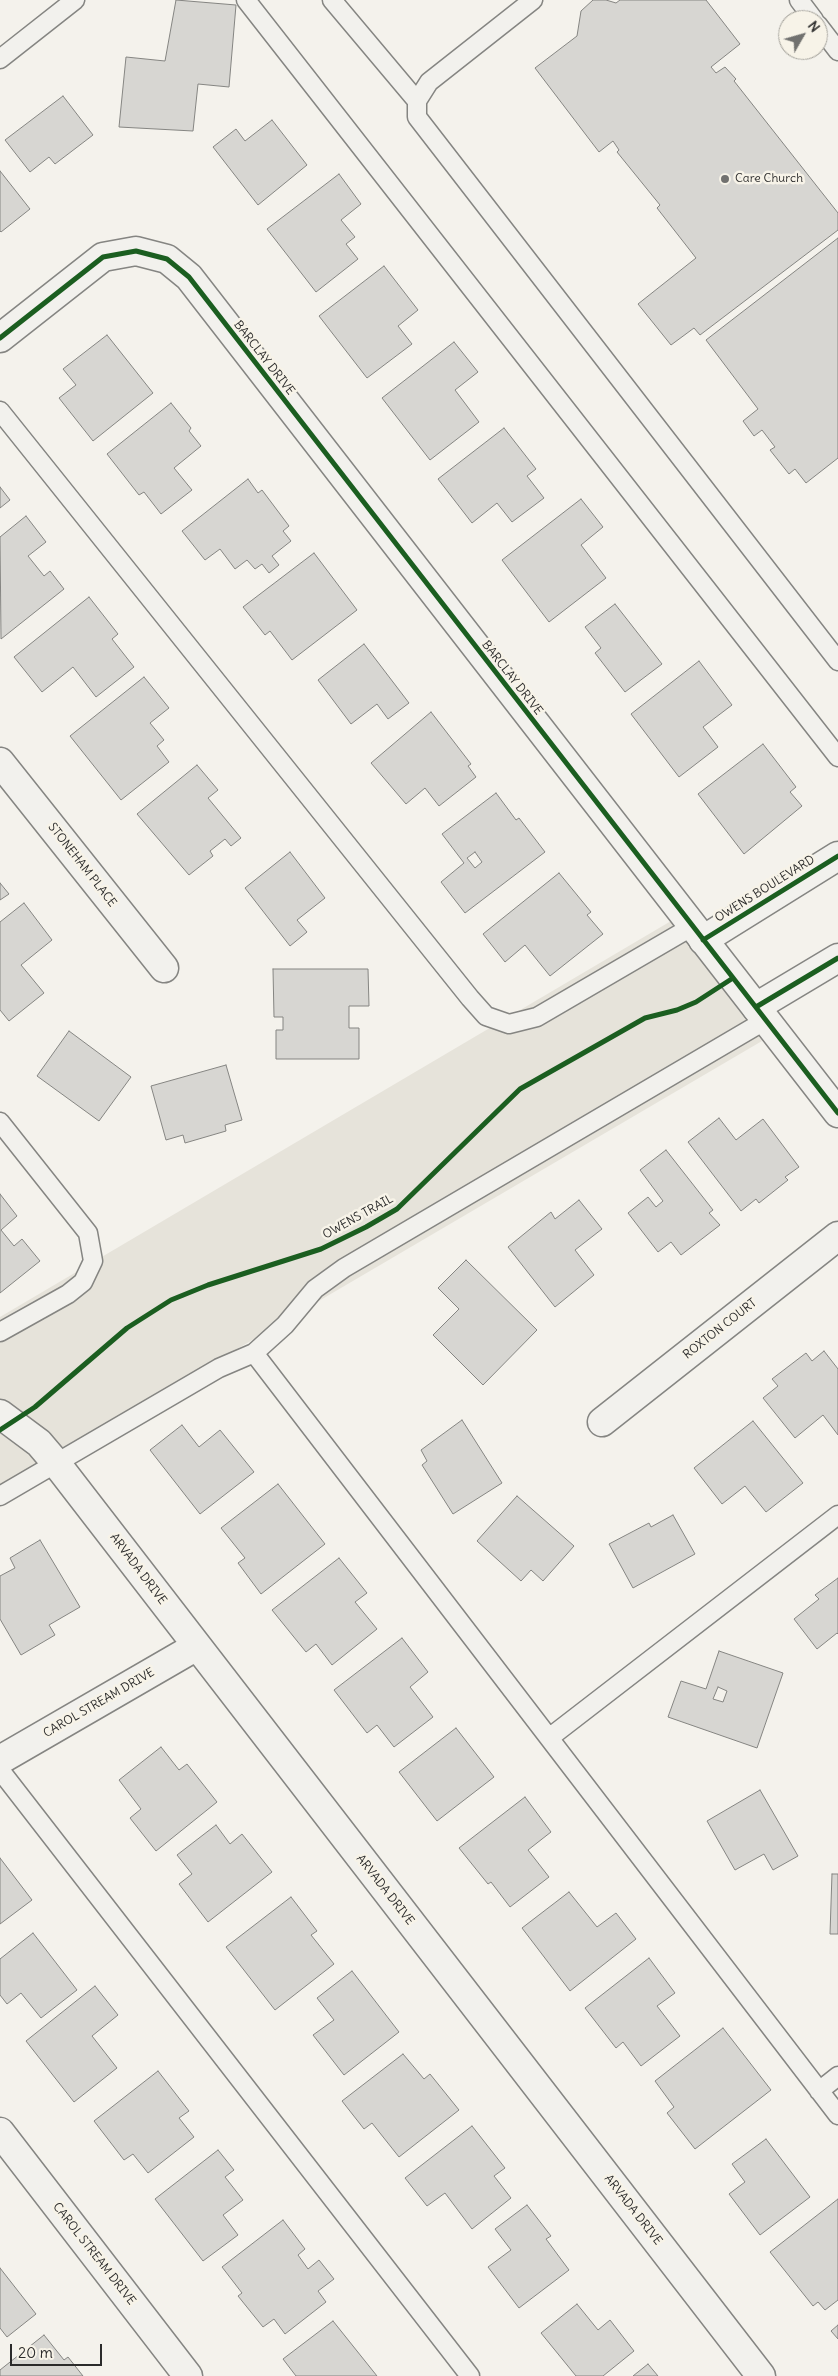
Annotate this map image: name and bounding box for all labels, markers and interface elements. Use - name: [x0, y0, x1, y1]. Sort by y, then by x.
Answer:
- north arrow: [778, 10, 828, 60]
- text: N: [804, 17, 824, 36]
- place label: Care Church: [735, 172, 803, 186]
- marker: Care Church: [719, 173, 731, 185]
- street label: BARCLAY DRIVE: [231, 318, 297, 398]
- street label: BARCLAY DRIVE: [479, 638, 545, 718]
- street label: STONEHAM PLACE: [45, 820, 119, 910]
- street label: OWENS BOULEVARD: [712, 852, 818, 926]
- street label: OWENS TRAIL: [320, 1192, 396, 1242]
- street label: ROXTON COURT: [680, 1296, 760, 1362]
- street label: ARVADA DRIVE: [107, 1531, 169, 1607]
- street label: CAROL STREAM DRIVE: [41, 1665, 157, 1741]
- street label: ARVADA DRIVE: [353, 1852, 417, 1928]
- street label: ARVADA DRIVE: [601, 2172, 665, 2248]
- street label: CAROL STREAM DRIVE: [50, 2200, 138, 2308]
- scale bar: [12, 2334, 105, 2366]
- text: 20 m: [18, 2343, 53, 2362]

